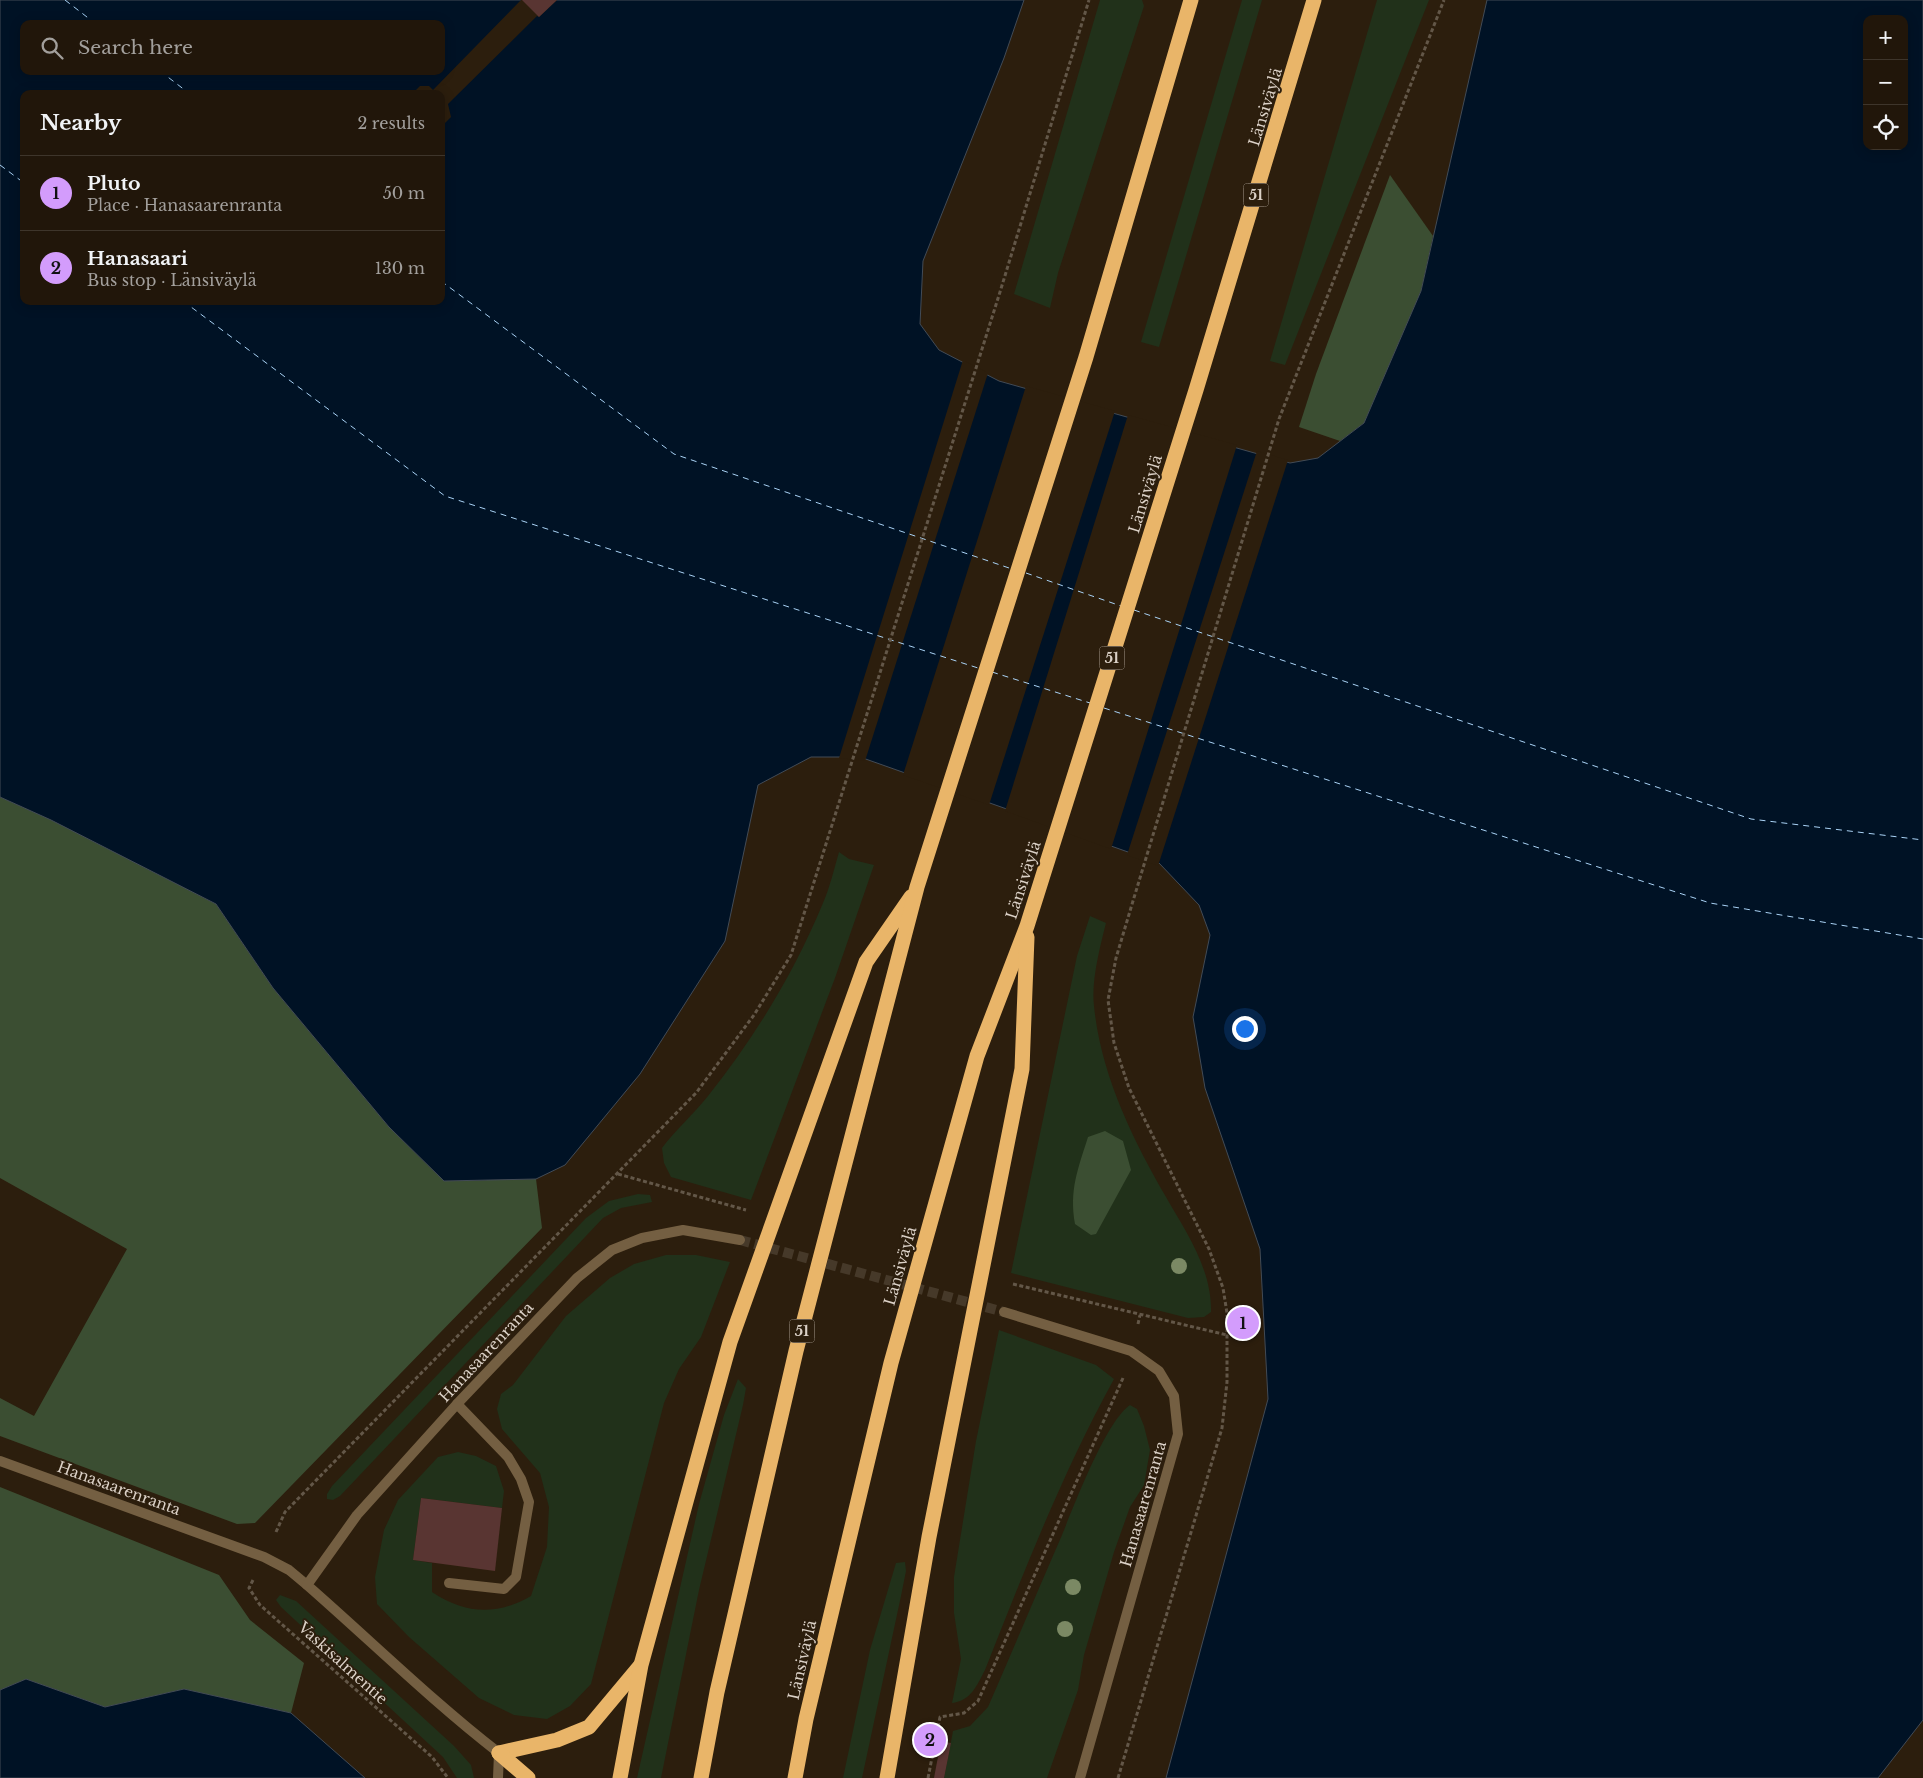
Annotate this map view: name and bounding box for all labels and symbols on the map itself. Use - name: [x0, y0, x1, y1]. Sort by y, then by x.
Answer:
- street label: Länsiväylä: [1244, 65, 1286, 149]
- road number: 51: [1244, 184, 1268, 206]
- street label: Länsiväylä: [1124, 452, 1166, 536]
- road number: 51: [1100, 646, 1124, 670]
- street label: Länsiväylä: [1001, 838, 1045, 921]
- your location: [1232, 1016, 1258, 1042]
- street label: Länsiväylä: [880, 1224, 920, 1308]
- street label: Hanasaarenranta: [435, 1297, 538, 1406]
- pin: 1: [1227, 1304, 1259, 1342]
- road number: 51: [790, 1320, 814, 1342]
- street label: Hanasaarenranta: [1116, 1438, 1170, 1569]
- street label: Hanasaarenranta: [55, 1457, 184, 1519]
- street label: Vaskisalmentie: [293, 1617, 392, 1708]
- street label: Länsiväylä: [784, 1618, 821, 1702]
- pin: 2: [914, 1721, 946, 1759]

